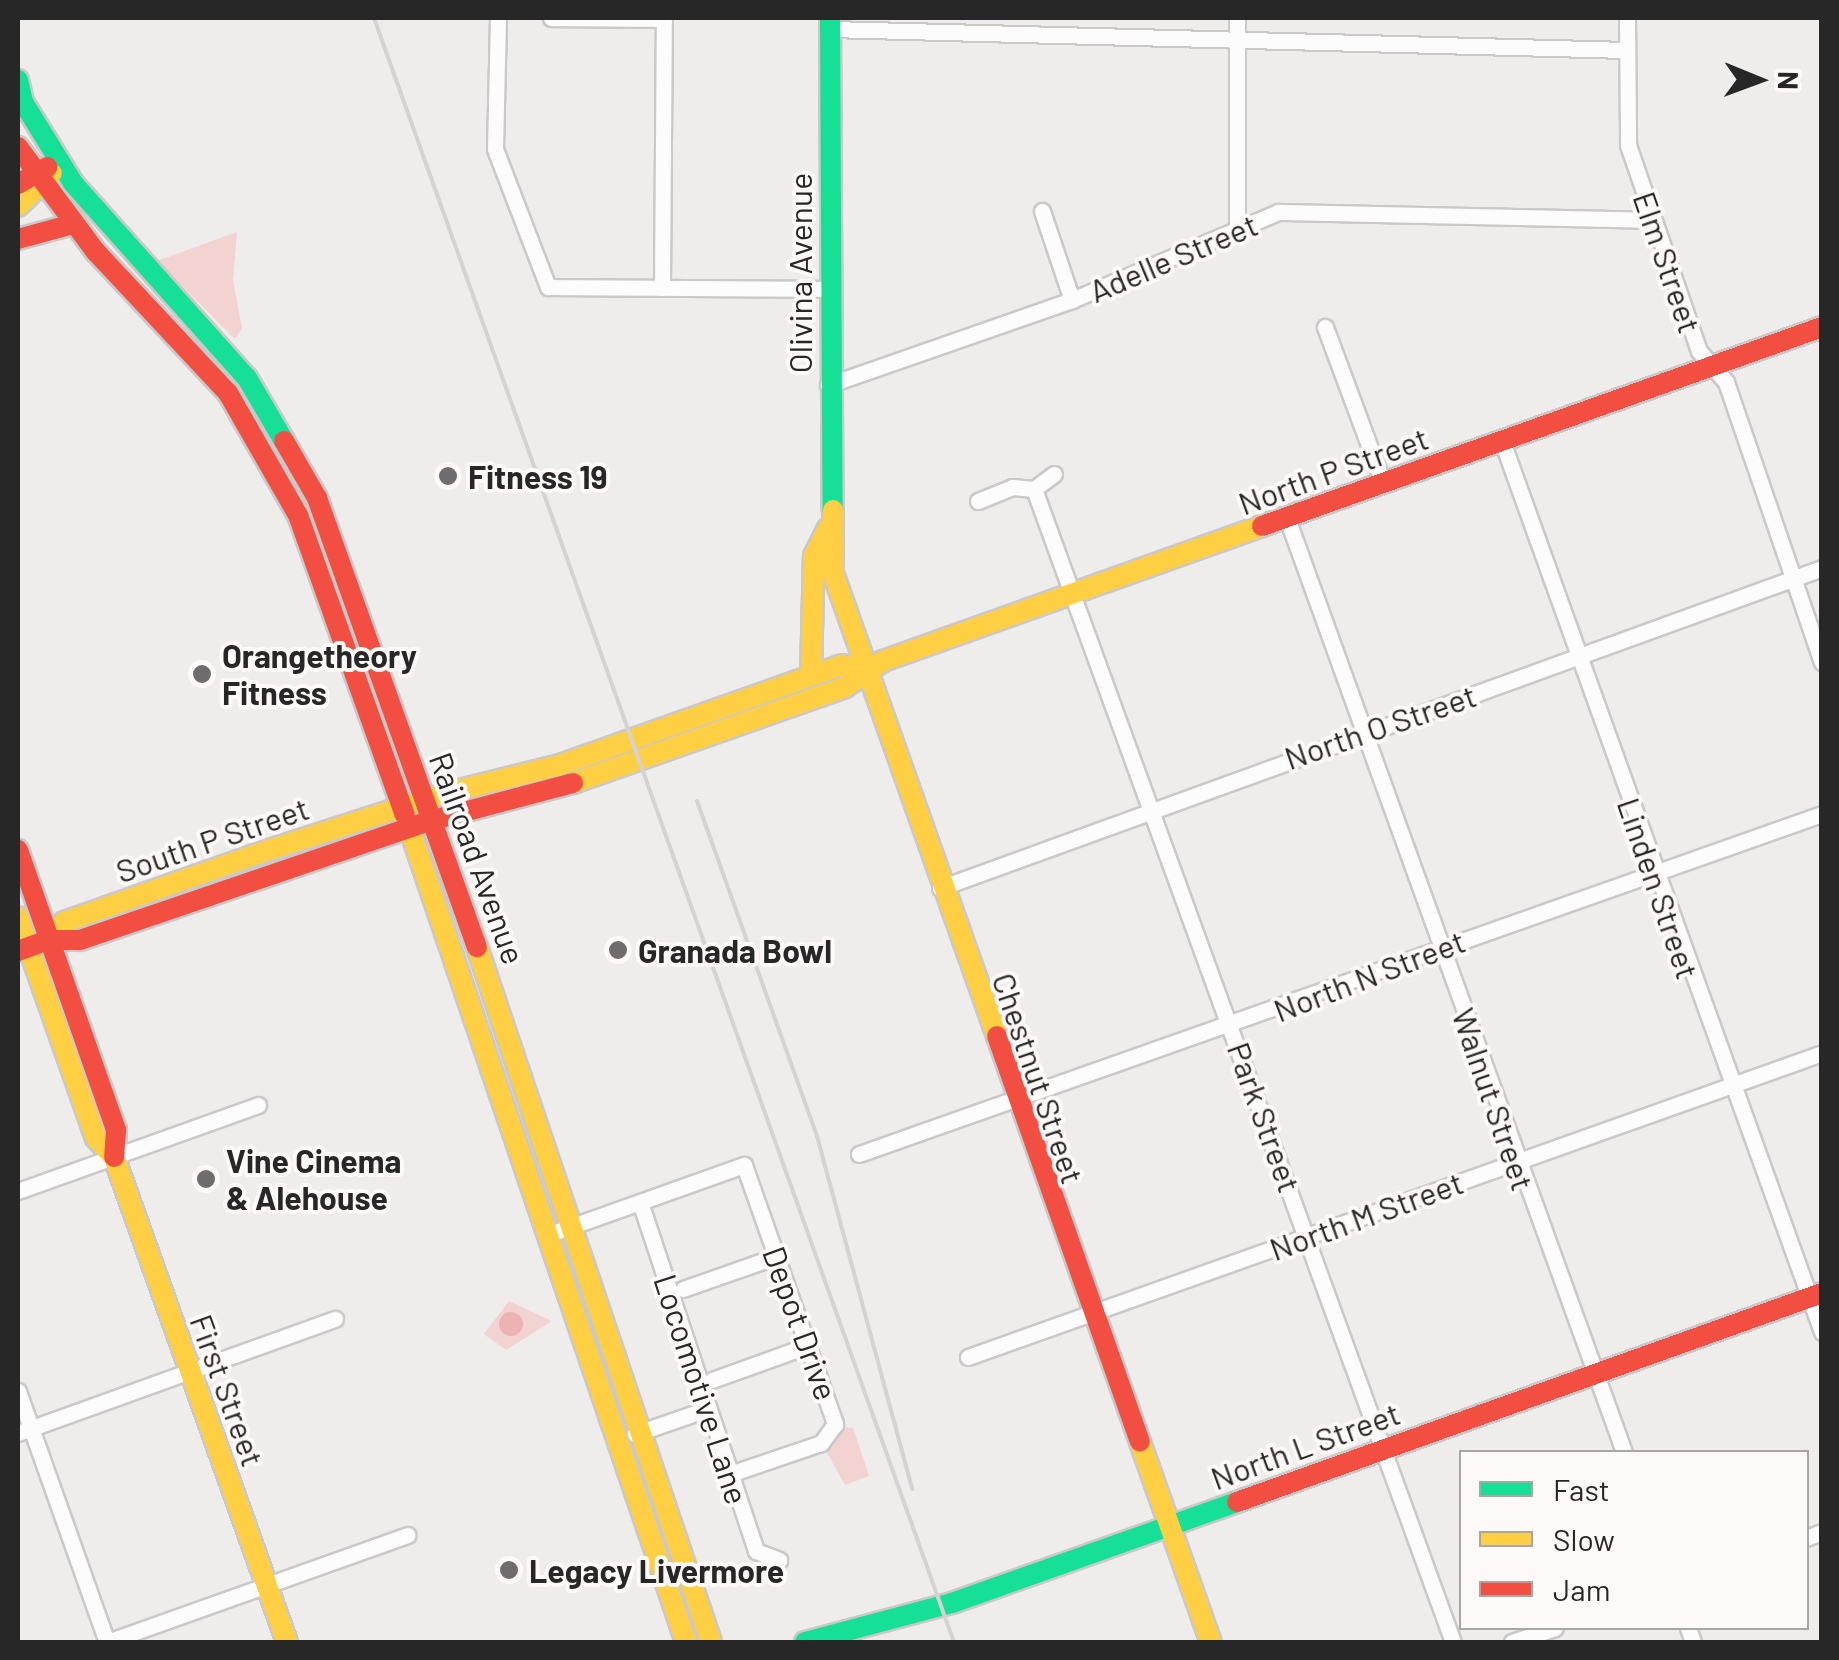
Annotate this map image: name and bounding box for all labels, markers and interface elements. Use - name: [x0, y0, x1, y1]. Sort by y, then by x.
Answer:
- north arrow: [1709, 30, 1809, 130]
- text: N: [1772, 71, 1806, 90]
- street label: Olivina Avenue: [780, 173, 818, 373]
- street label: Elm Street: [1626, 186, 1710, 338]
- street label: Adelle Street: [1083, 204, 1263, 310]
- street label: North P Street: [1233, 418, 1433, 522]
- place label: Fitness 19: [468, 457, 608, 495]
- marker: Fitness 19: [437, 465, 459, 487]
- place label: Orangetheory Fitness: [222, 637, 417, 712]
- marker: Orangetheory Fitness: [191, 663, 213, 685]
- street label: North O Street: [1279, 675, 1481, 777]
- street label: Railroad Avenue: [422, 747, 534, 969]
- street label: South P Street: [111, 788, 313, 890]
- street label: Linden Street: [1610, 792, 1708, 984]
- street label: North N Street: [1268, 921, 1470, 1029]
- place label: Granada Bowl: [638, 931, 832, 969]
- marker: Granada Bowl: [607, 939, 629, 961]
- street label: Chestnut Street: [985, 968, 1093, 1188]
- street label: Walnut Street: [1445, 1003, 1543, 1195]
- street label: Park Street: [1220, 1037, 1310, 1197]
- place label: Vine Cinema & Alehouse: [226, 1142, 401, 1217]
- street label: North M Street: [1264, 1162, 1468, 1268]
- marker: Vine Cinema & Alehouse: [195, 1168, 217, 1190]
- street label: Depot Drive: [755, 1241, 847, 1405]
- street label: Locomotive Lane: [647, 1269, 757, 1509]
- street label: First Street: [183, 1309, 273, 1471]
- street label: North L Street: [1205, 1393, 1405, 1497]
- legend: [1459, 1450, 1809, 1630]
- text: Fast: [1553, 1471, 1610, 1507]
- text: Slow: [1553, 1521, 1615, 1557]
- place label: Legacy Livermore: [529, 1551, 784, 1589]
- marker: Legacy Livermore: [498, 1559, 520, 1581]
- text: Jam: [1553, 1571, 1610, 1607]

